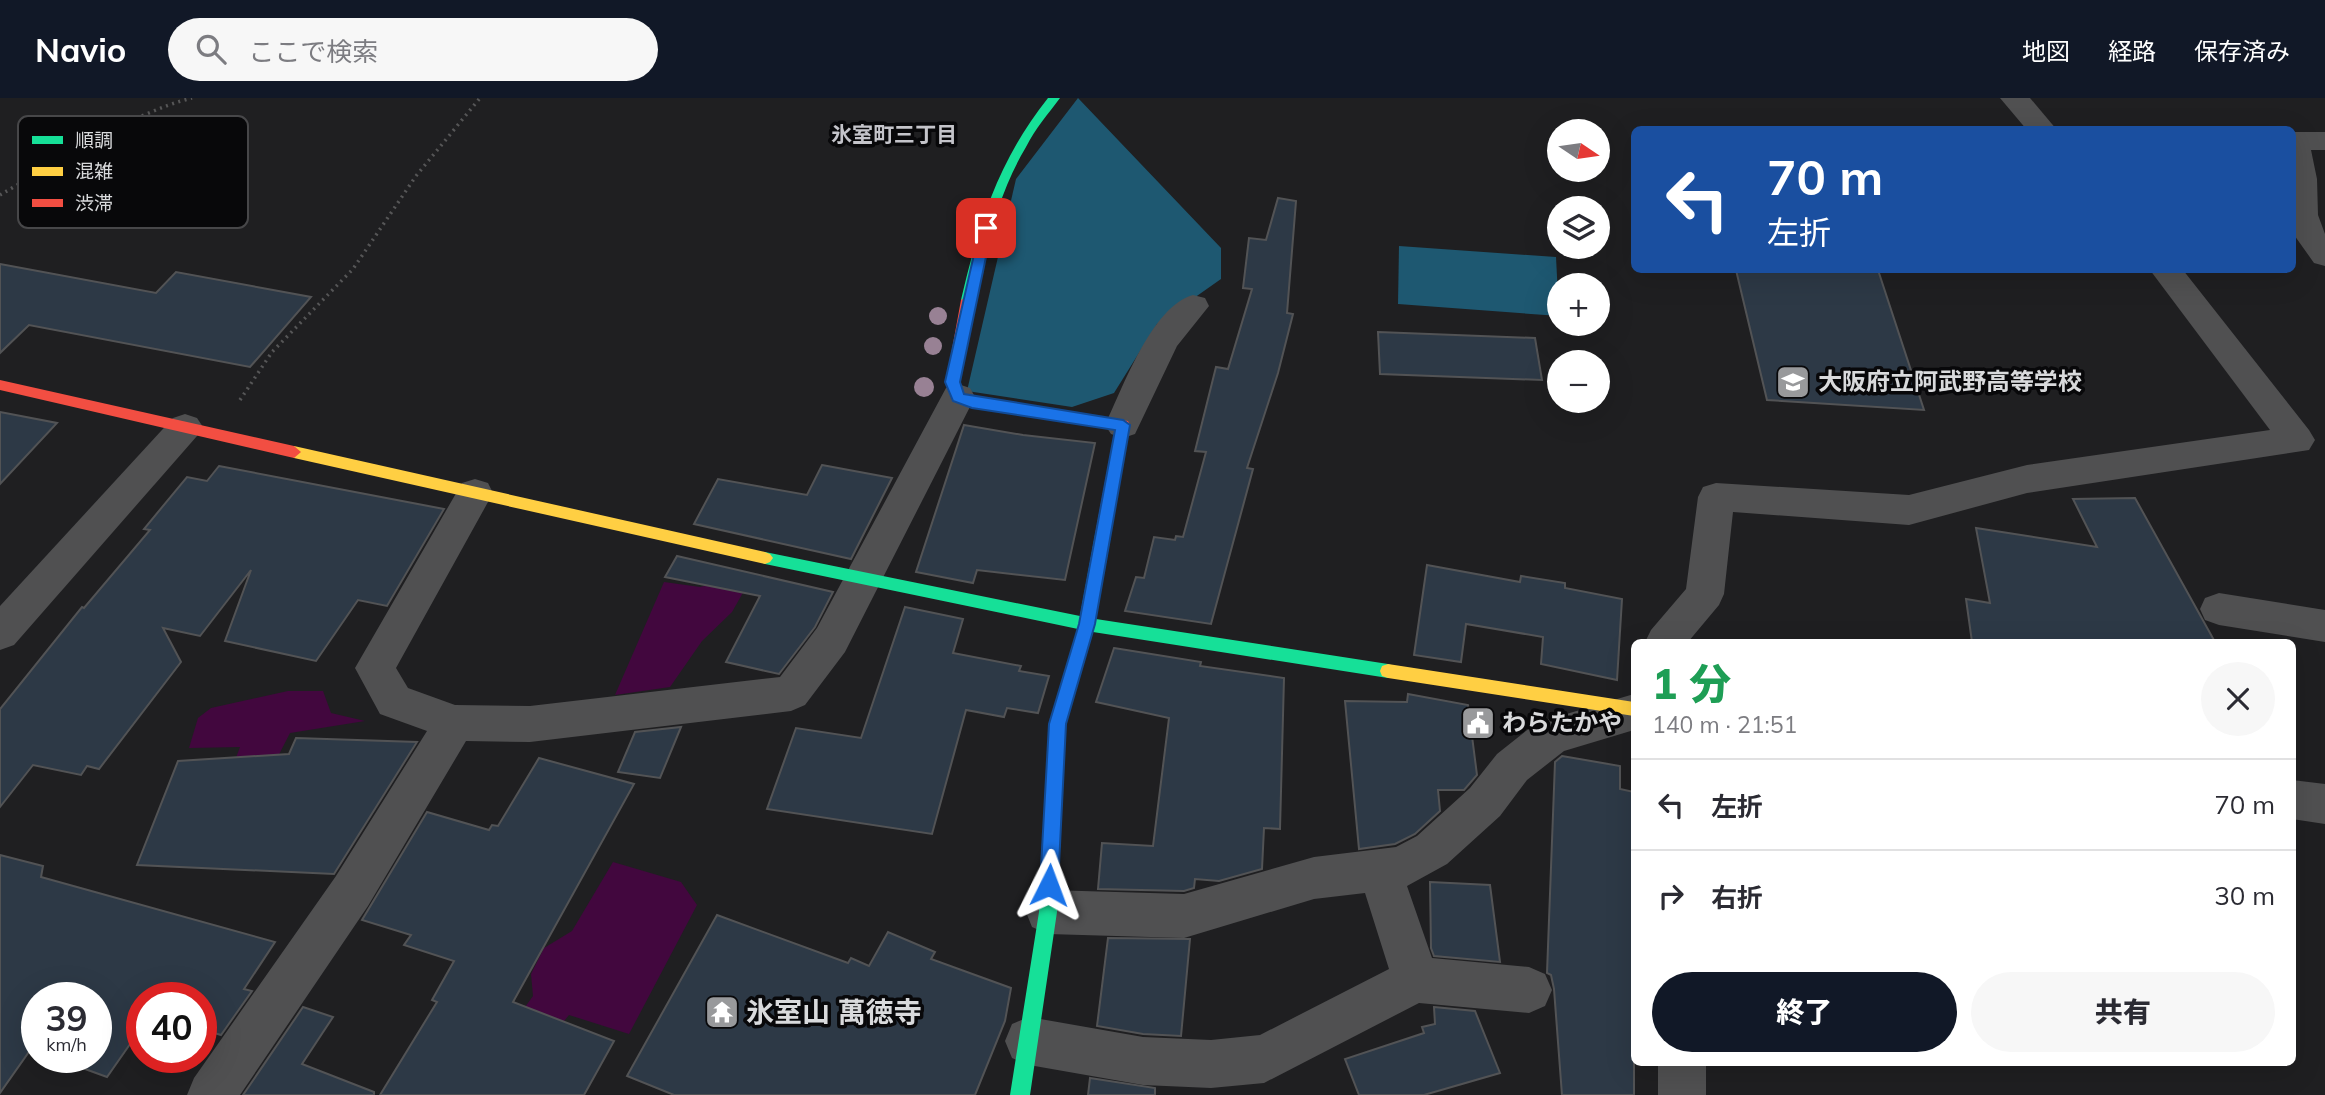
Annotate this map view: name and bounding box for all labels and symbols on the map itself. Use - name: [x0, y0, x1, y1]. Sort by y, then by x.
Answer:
- legend: [18, 116, 248, 228]
- north arrow: [1547, 119, 1610, 182]
- district label: 氷室町三丁目: [831, 121, 957, 147]
- text: 順調: [75, 128, 113, 152]
- text: 混雑: [75, 159, 113, 183]
- text: 渋滞: [75, 191, 113, 215]
- pin: [956, 198, 1016, 258]
- school or university icon: 大阪府立阿武野高等学校: [1774, 363, 1812, 401]
- place label: 大阪府立阿武野高等学校: [1818, 366, 2082, 396]
- public building icon: わらたかや: [1459, 704, 1497, 742]
- place label: わらたかや: [1502, 707, 1622, 737]
- position arrow: [1012, 848, 1086, 922]
- speed limit sign: 40: [126, 982, 217, 1073]
- temple icon: 氷室山 萬徳寺: [703, 993, 741, 1031]
- place label: 氷室山 萬徳寺: [746, 994, 922, 1029]

